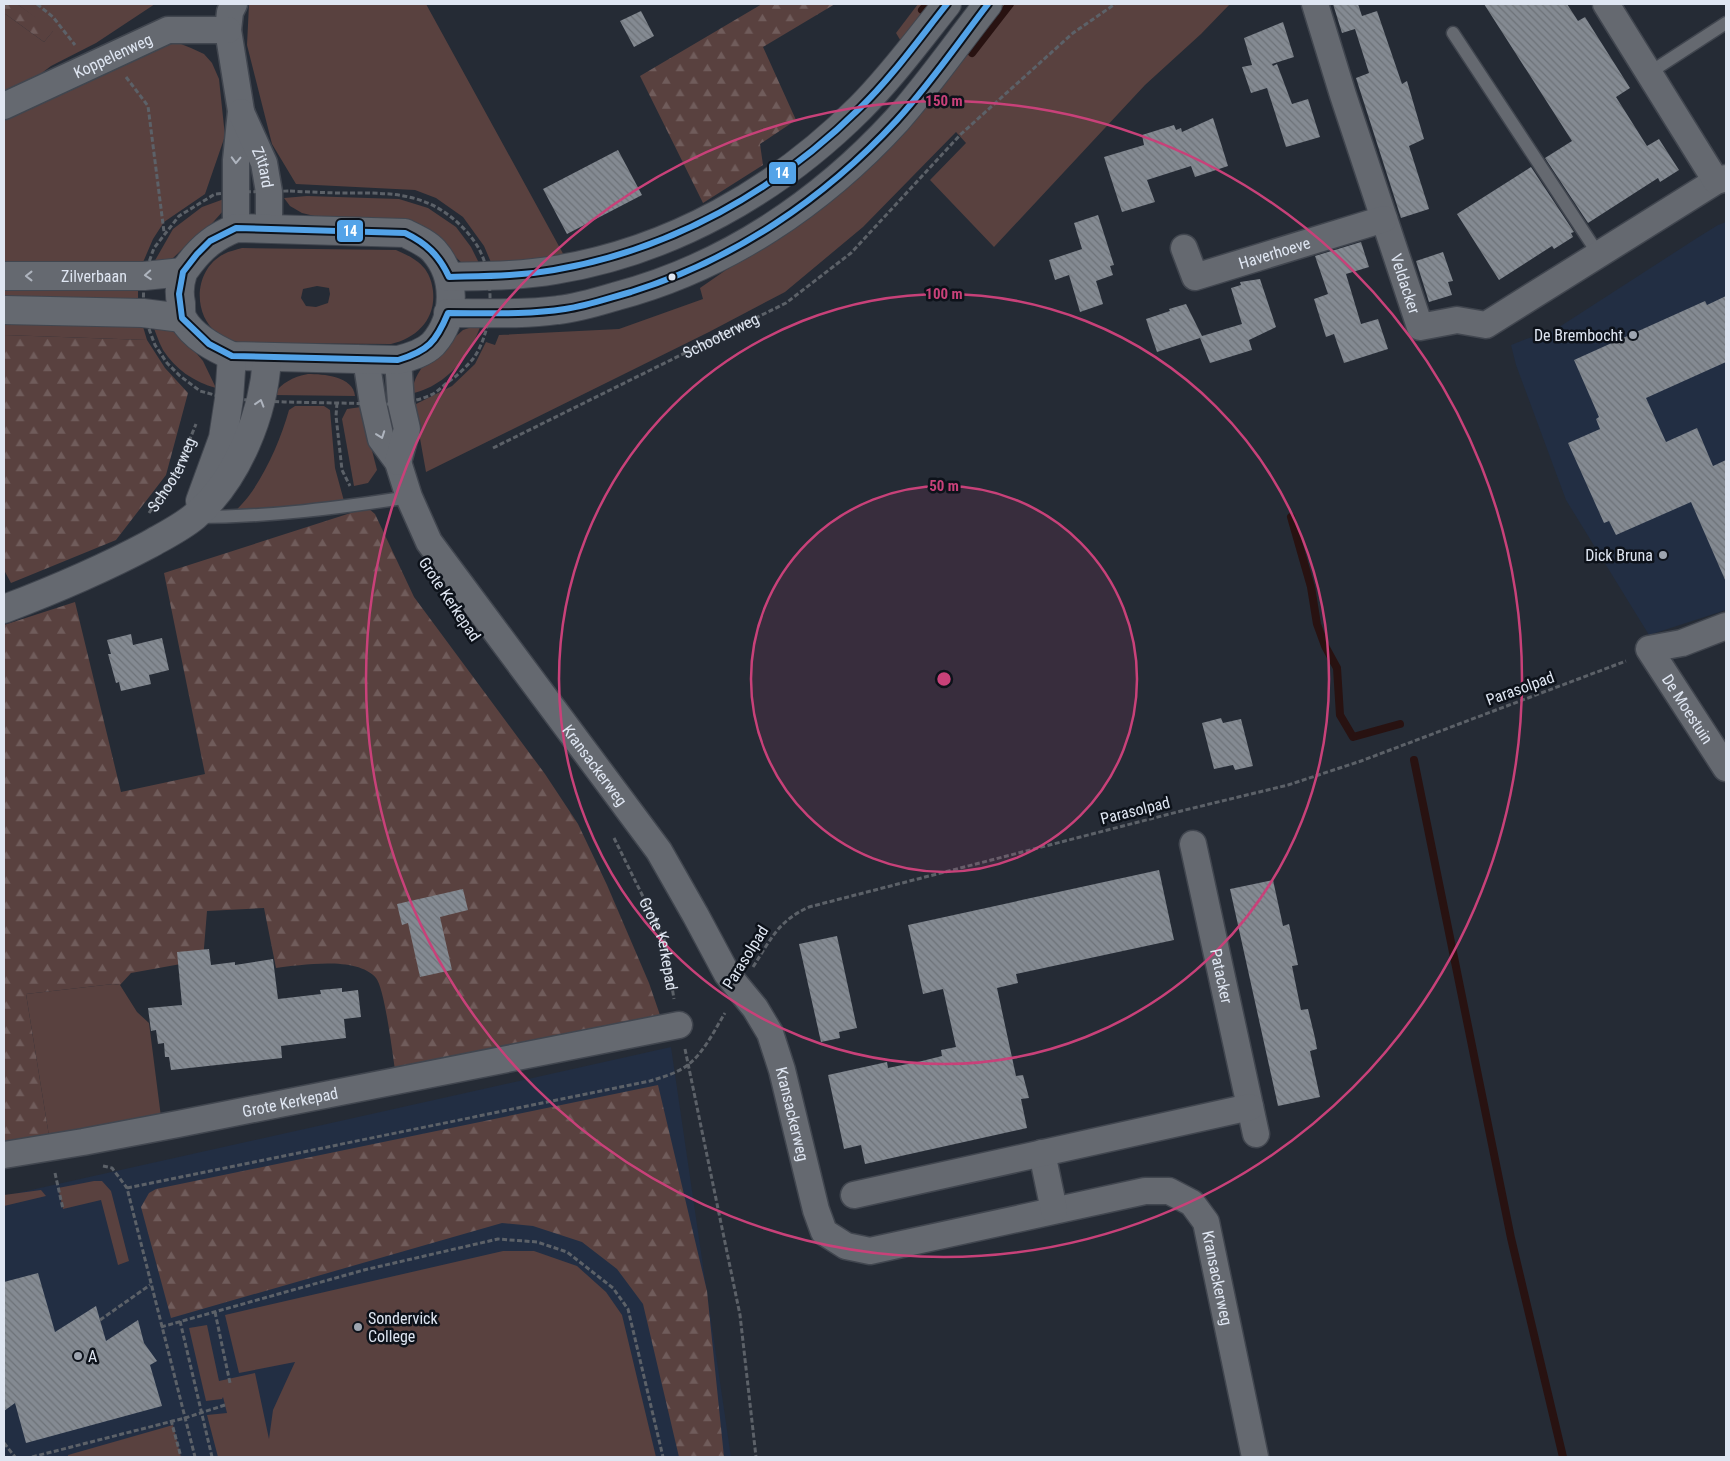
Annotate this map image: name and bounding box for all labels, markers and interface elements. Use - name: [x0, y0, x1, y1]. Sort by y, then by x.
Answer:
- street label: Koppelenweg: [71, 30, 155, 82]
- text: 150 m: [925, 92, 963, 110]
- street label: Zittard: [248, 144, 277, 189]
- one-way arrow: [231, 156, 242, 164]
- line badge: 14: [768, 161, 797, 185]
- text: 14: [775, 165, 789, 181]
- line badge: 14: [336, 219, 364, 243]
- text: 14: [343, 223, 357, 239]
- street label: Haverhoeve: [1236, 233, 1313, 273]
- street label: Veldacker: [1386, 251, 1424, 316]
- street label: Zilverbaan: [61, 267, 127, 286]
- one-way arrow: [144, 270, 152, 281]
- one-way arrow: [24, 271, 32, 281]
- unlabelled marker: [667, 272, 677, 282]
- text: 100 m: [925, 285, 963, 303]
- street label: Schooterweg: [680, 309, 762, 363]
- place label: De Brembocht: [1534, 326, 1623, 345]
- marker: De Brembocht: [1627, 329, 1639, 341]
- one-way arrow: [254, 400, 264, 408]
- one-way arrow: [375, 430, 385, 439]
- street label: Schooterweg: [144, 434, 200, 515]
- text: 50 m: [929, 477, 959, 495]
- place label: Dick Bruna: [1585, 546, 1653, 565]
- marker: Dick Bruna: [1657, 549, 1669, 561]
- street label: Grote Kerkepad: [415, 554, 485, 645]
- street label: Parasolpad: [1483, 667, 1557, 710]
- centre of rings: [935, 670, 953, 688]
- street label: De Moestuin: [1658, 671, 1717, 748]
- street label: Kransackerweg: [558, 721, 631, 810]
- street label: Parasolpad: [1098, 793, 1172, 828]
- street label: Grote Kerkepad: [635, 894, 681, 992]
- street label: Parasolpad: [719, 922, 772, 992]
- street label: Patacker: [1206, 947, 1236, 1005]
- street label: Kransackerweg: [772, 1065, 813, 1163]
- street label: Grote Kerkepad: [241, 1084, 340, 1121]
- street label: Kransackerweg: [1198, 1229, 1236, 1327]
- place label: Sondervick College: [368, 1309, 438, 1346]
- marker: Sondervick College: [352, 1321, 364, 1333]
- place label: A: [88, 1347, 97, 1366]
- marker: A: [72, 1350, 84, 1362]

